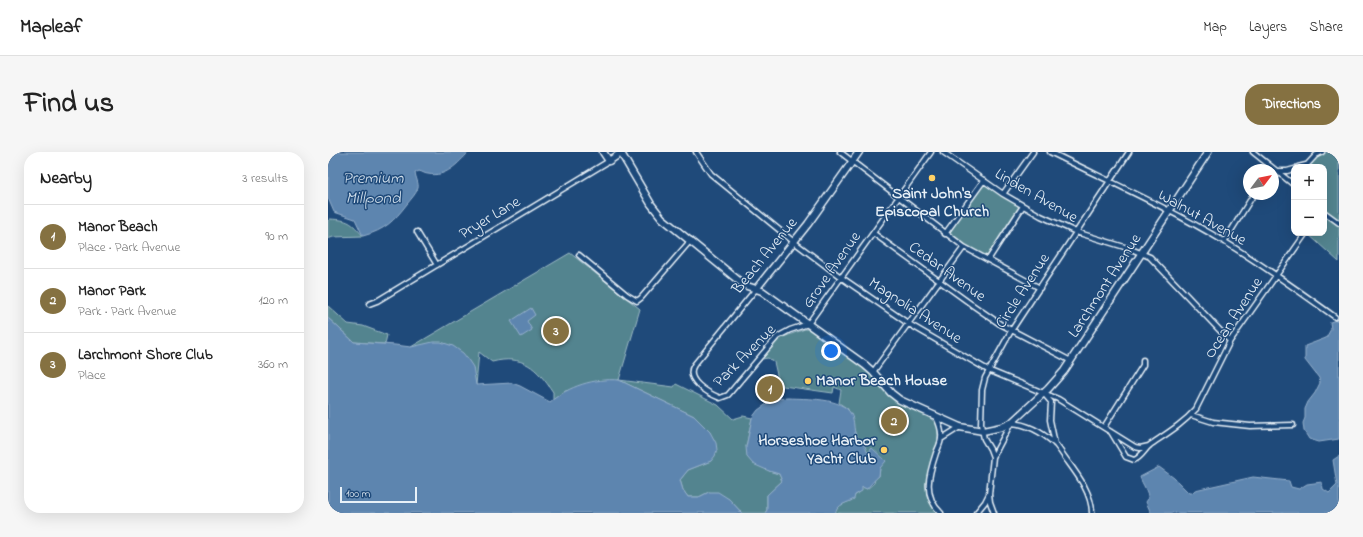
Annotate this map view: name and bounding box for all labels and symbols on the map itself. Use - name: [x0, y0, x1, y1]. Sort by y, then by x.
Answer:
- street label: Linden Avenue: [990, 162, 1083, 230]
- north arrow: [1243, 164, 1279, 200]
- water label: Premium Millpond: [343, 166, 404, 211]
- marker: Saint John's Episcopal Church: [927, 173, 937, 183]
- place label: Saint John's Episcopal Church: [875, 182, 989, 224]
- street label: Walnut Avenue: [1153, 184, 1251, 253]
- street label: Pryer Lane: [455, 190, 526, 246]
- street label: Beach Avenue: [726, 212, 804, 301]
- street label: Grove Avenue: [797, 226, 868, 313]
- street label: Larchmont Avenue: [1062, 228, 1148, 343]
- street label: Cedar Avenue: [903, 236, 991, 309]
- street label: Circle Avenue: [990, 248, 1057, 333]
- street label: Magnolia Avenue: [863, 272, 967, 351]
- street label: Ocean Avenue: [1199, 272, 1270, 364]
- pin: 3: [543, 316, 569, 346]
- street label: Park Avenue: [708, 318, 783, 393]
- your location: [821, 341, 841, 361]
- place label: Manor Beach House: [816, 369, 948, 393]
- pin: 1: [757, 374, 783, 404]
- marker: Manor Beach House: [803, 376, 813, 386]
- pin: 2: [881, 406, 907, 436]
- place label: Horseshoe Harbor Yacht Club: [758, 429, 877, 471]
- marker: Horseshoe Harbor Yacht Club: [879, 445, 889, 455]
- scale bar: [340, 485, 417, 504]

